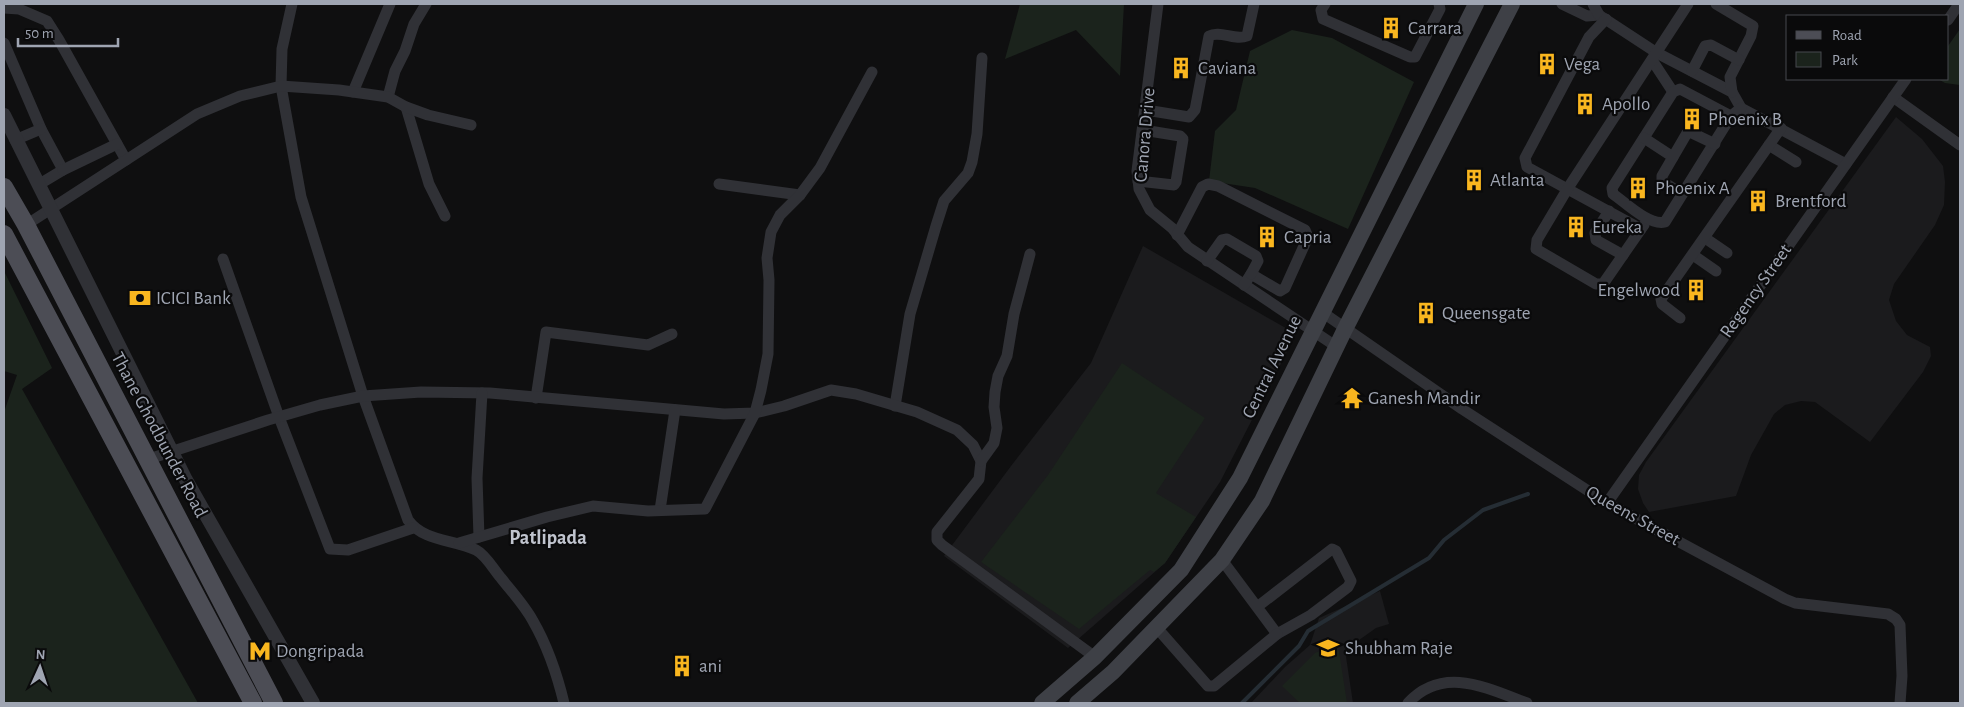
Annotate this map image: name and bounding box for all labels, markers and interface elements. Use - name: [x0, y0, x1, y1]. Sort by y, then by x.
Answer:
- scale bar: [18, 15, 118, 47]
- building icon: Carrara: [1378, 15, 1404, 41]
- legend: [1786, 15, 1949, 80]
- place label: Carrara: [1408, 19, 1462, 38]
- text: 50 m: [25, 26, 54, 41]
- text: Road: [1832, 28, 1862, 43]
- building icon: Vega: [1534, 51, 1560, 77]
- text: Park: [1832, 53, 1858, 68]
- building icon: Caviana: [1168, 55, 1194, 81]
- place label: Vega: [1564, 55, 1600, 74]
- place label: Caviana: [1198, 59, 1256, 78]
- street label: Canora Drive: [1131, 87, 1159, 183]
- building icon: Apollo: [1572, 91, 1598, 117]
- place label: Apollo: [1602, 95, 1650, 114]
- building icon: Phoenix B: [1679, 106, 1705, 132]
- place label: Phoenix B: [1708, 110, 1782, 129]
- building icon: Atlanta: [1461, 167, 1487, 193]
- place label: Atlanta: [1490, 171, 1545, 190]
- building icon: Phoenix A: [1625, 175, 1651, 201]
- place label: Phoenix A: [1655, 179, 1730, 198]
- building icon: Brentford: [1745, 188, 1771, 214]
- place label: Brentford: [1775, 192, 1846, 211]
- building icon: Eureka: [1563, 214, 1589, 240]
- place label: Eureka: [1592, 218, 1642, 237]
- building icon: Capria: [1254, 224, 1280, 250]
- place label: Capria: [1284, 228, 1332, 247]
- street label: Regency Street: [1717, 241, 1795, 341]
- building icon: Engelwood: [1683, 277, 1709, 303]
- place label: Engelwood: [1598, 281, 1680, 300]
- bank icon: ICICI Bank: [127, 285, 153, 311]
- place label: ICICI Bank: [156, 289, 231, 308]
- building icon: Queensgate: [1413, 300, 1439, 326]
- place label: Queensgate: [1442, 304, 1531, 323]
- street label: Central Avenue: [1239, 312, 1305, 422]
- street label: Thane Ghodbunder Road: [107, 349, 211, 521]
- temple icon: Ganesh Mandir: [1339, 385, 1365, 411]
- place label: Ganesh Mandir: [1368, 389, 1480, 408]
- street label: Queens Street: [1583, 482, 1683, 550]
- district label: Patlipada: [509, 528, 587, 548]
- school or university icon: Shubham Raje: [1315, 635, 1341, 661]
- metro station icon: Dongripada: [247, 638, 273, 664]
- place label: Shubham Raje: [1345, 639, 1453, 658]
- north arrow: [15, 642, 65, 692]
- place label: Dongripada: [276, 642, 364, 661]
- text: N: [35, 648, 46, 662]
- building icon: ani: [669, 653, 695, 679]
- place label: ani: [699, 657, 722, 676]

